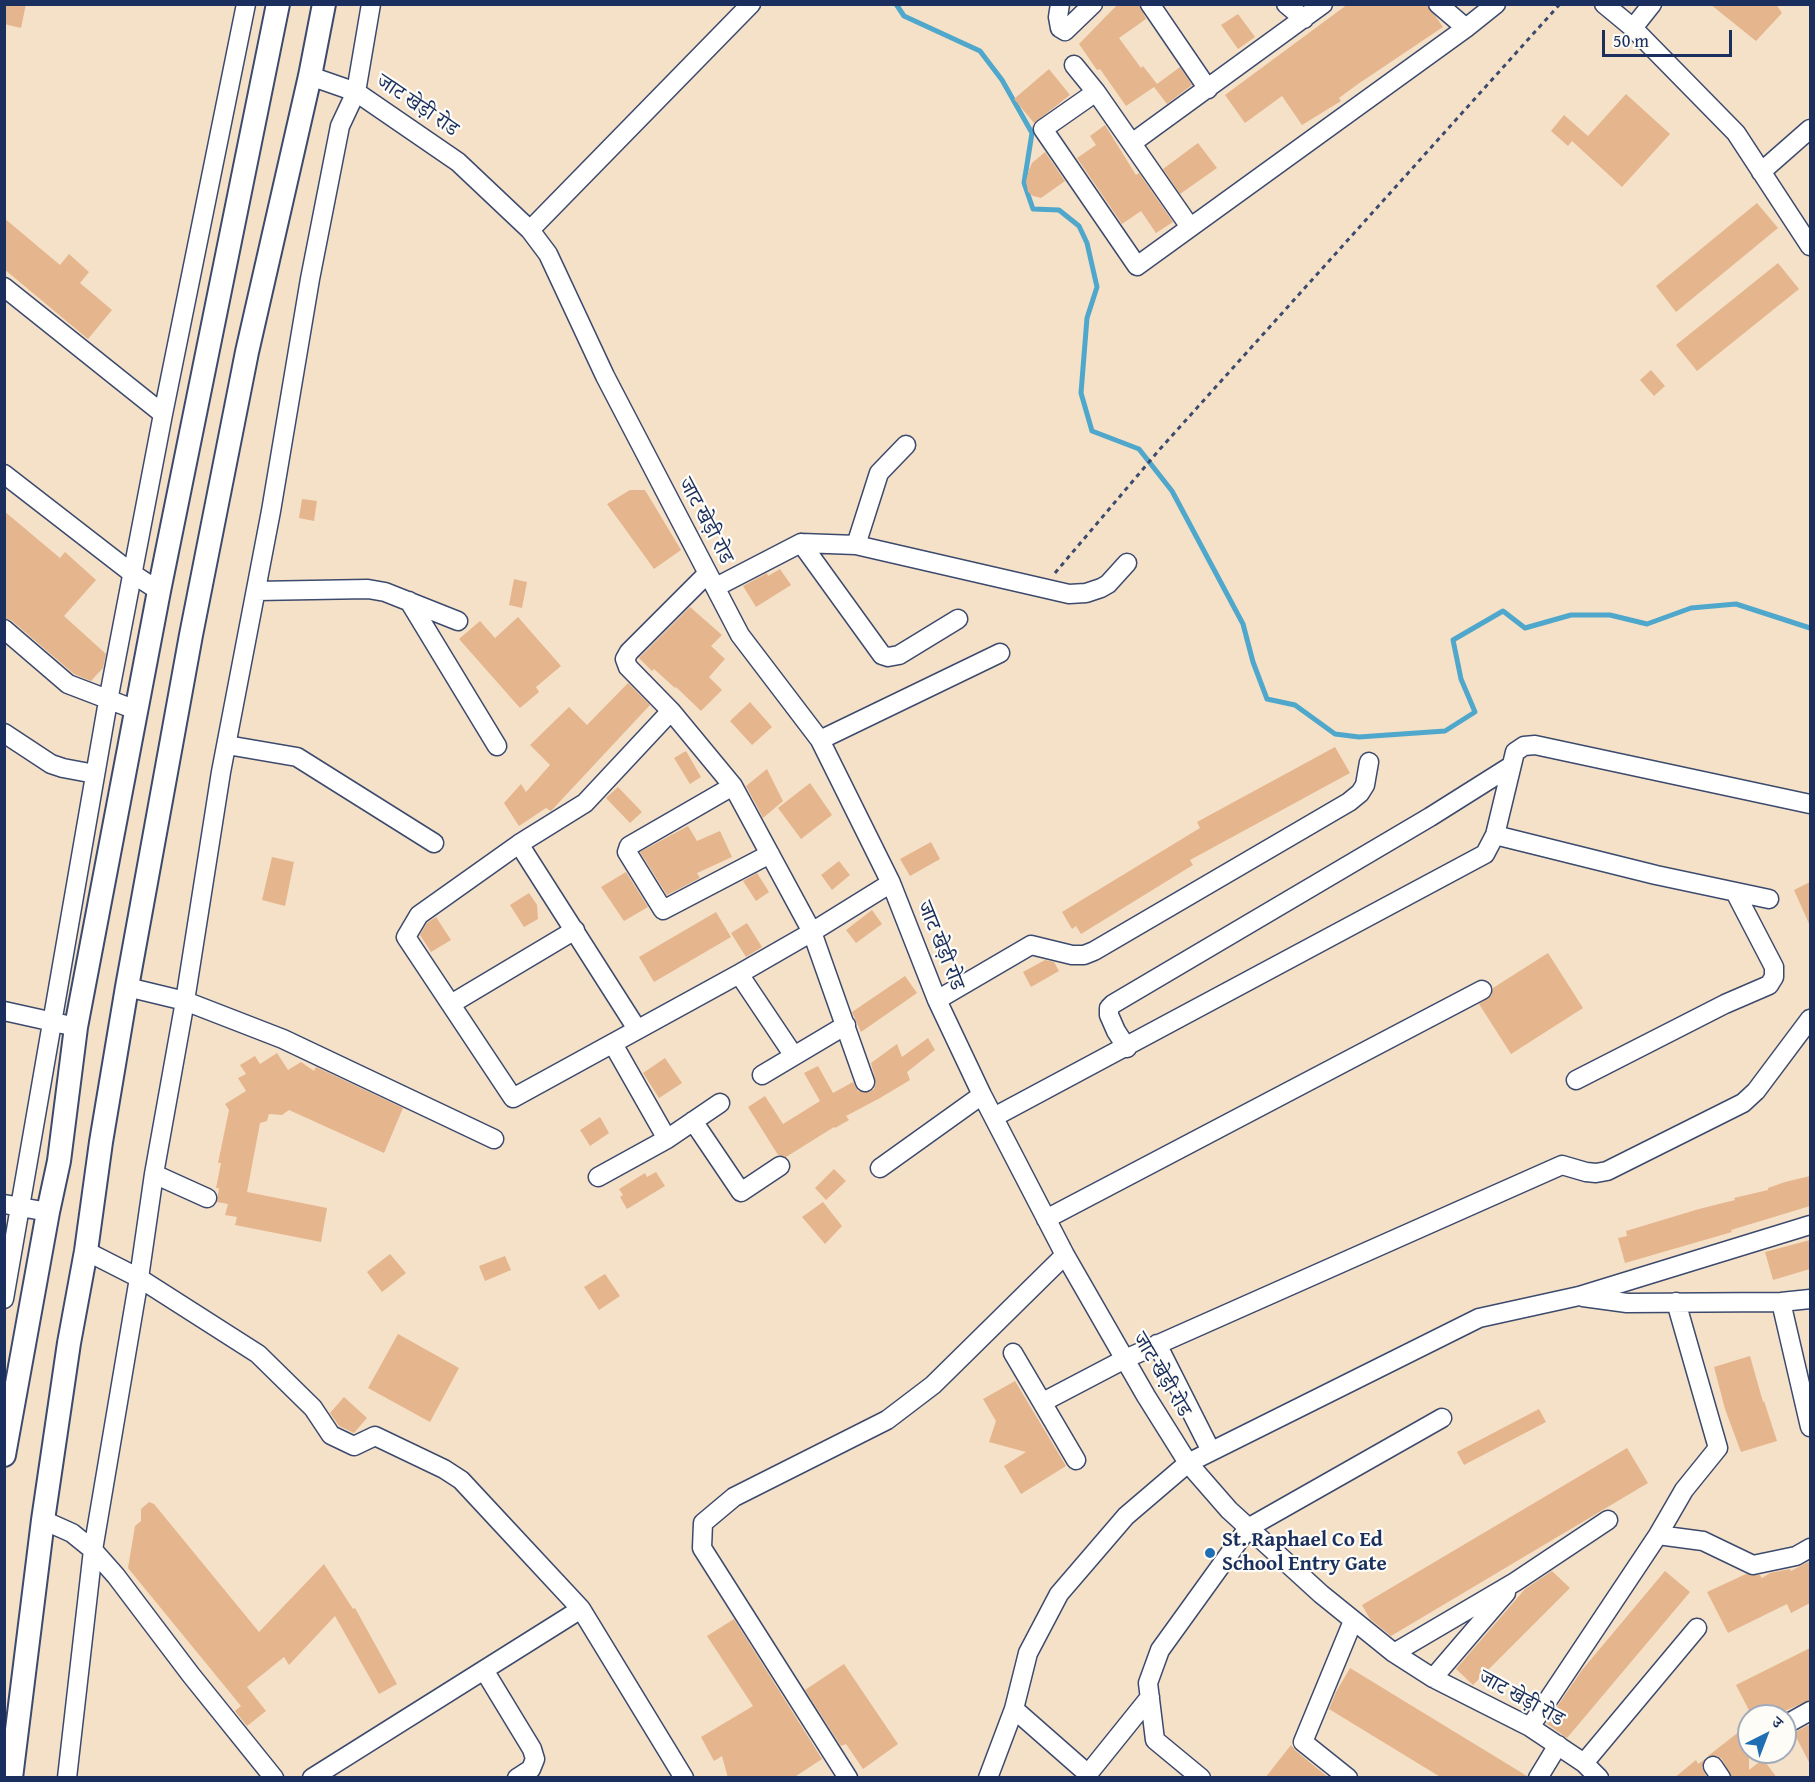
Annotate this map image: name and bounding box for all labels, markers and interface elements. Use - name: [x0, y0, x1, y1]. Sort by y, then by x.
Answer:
- scale bar: [1605, 18, 1736, 56]
- text: 50 m: [1613, 27, 1649, 54]
- street label: जाट खेड़ी रोड: [371, 69, 463, 143]
- street label: जाट खेड़ी रोड: [672, 474, 738, 568]
- street label: जाट खेड़ी रोड: [911, 898, 969, 994]
- street label: जाट खेड़ी रोड: [1126, 1328, 1196, 1422]
- place label: St. Raphael Co Ed School Entry Gate: [1222, 1528, 1387, 1578]
- marker: St. Raphael Co Ed School Entry Gate: [1203, 1546, 1217, 1560]
- street label: जाट खेड़ी रोड: [1474, 1665, 1568, 1733]
- north arrow: [1737, 1704, 1797, 1764]
- text: उ: [1767, 1710, 1789, 1734]

